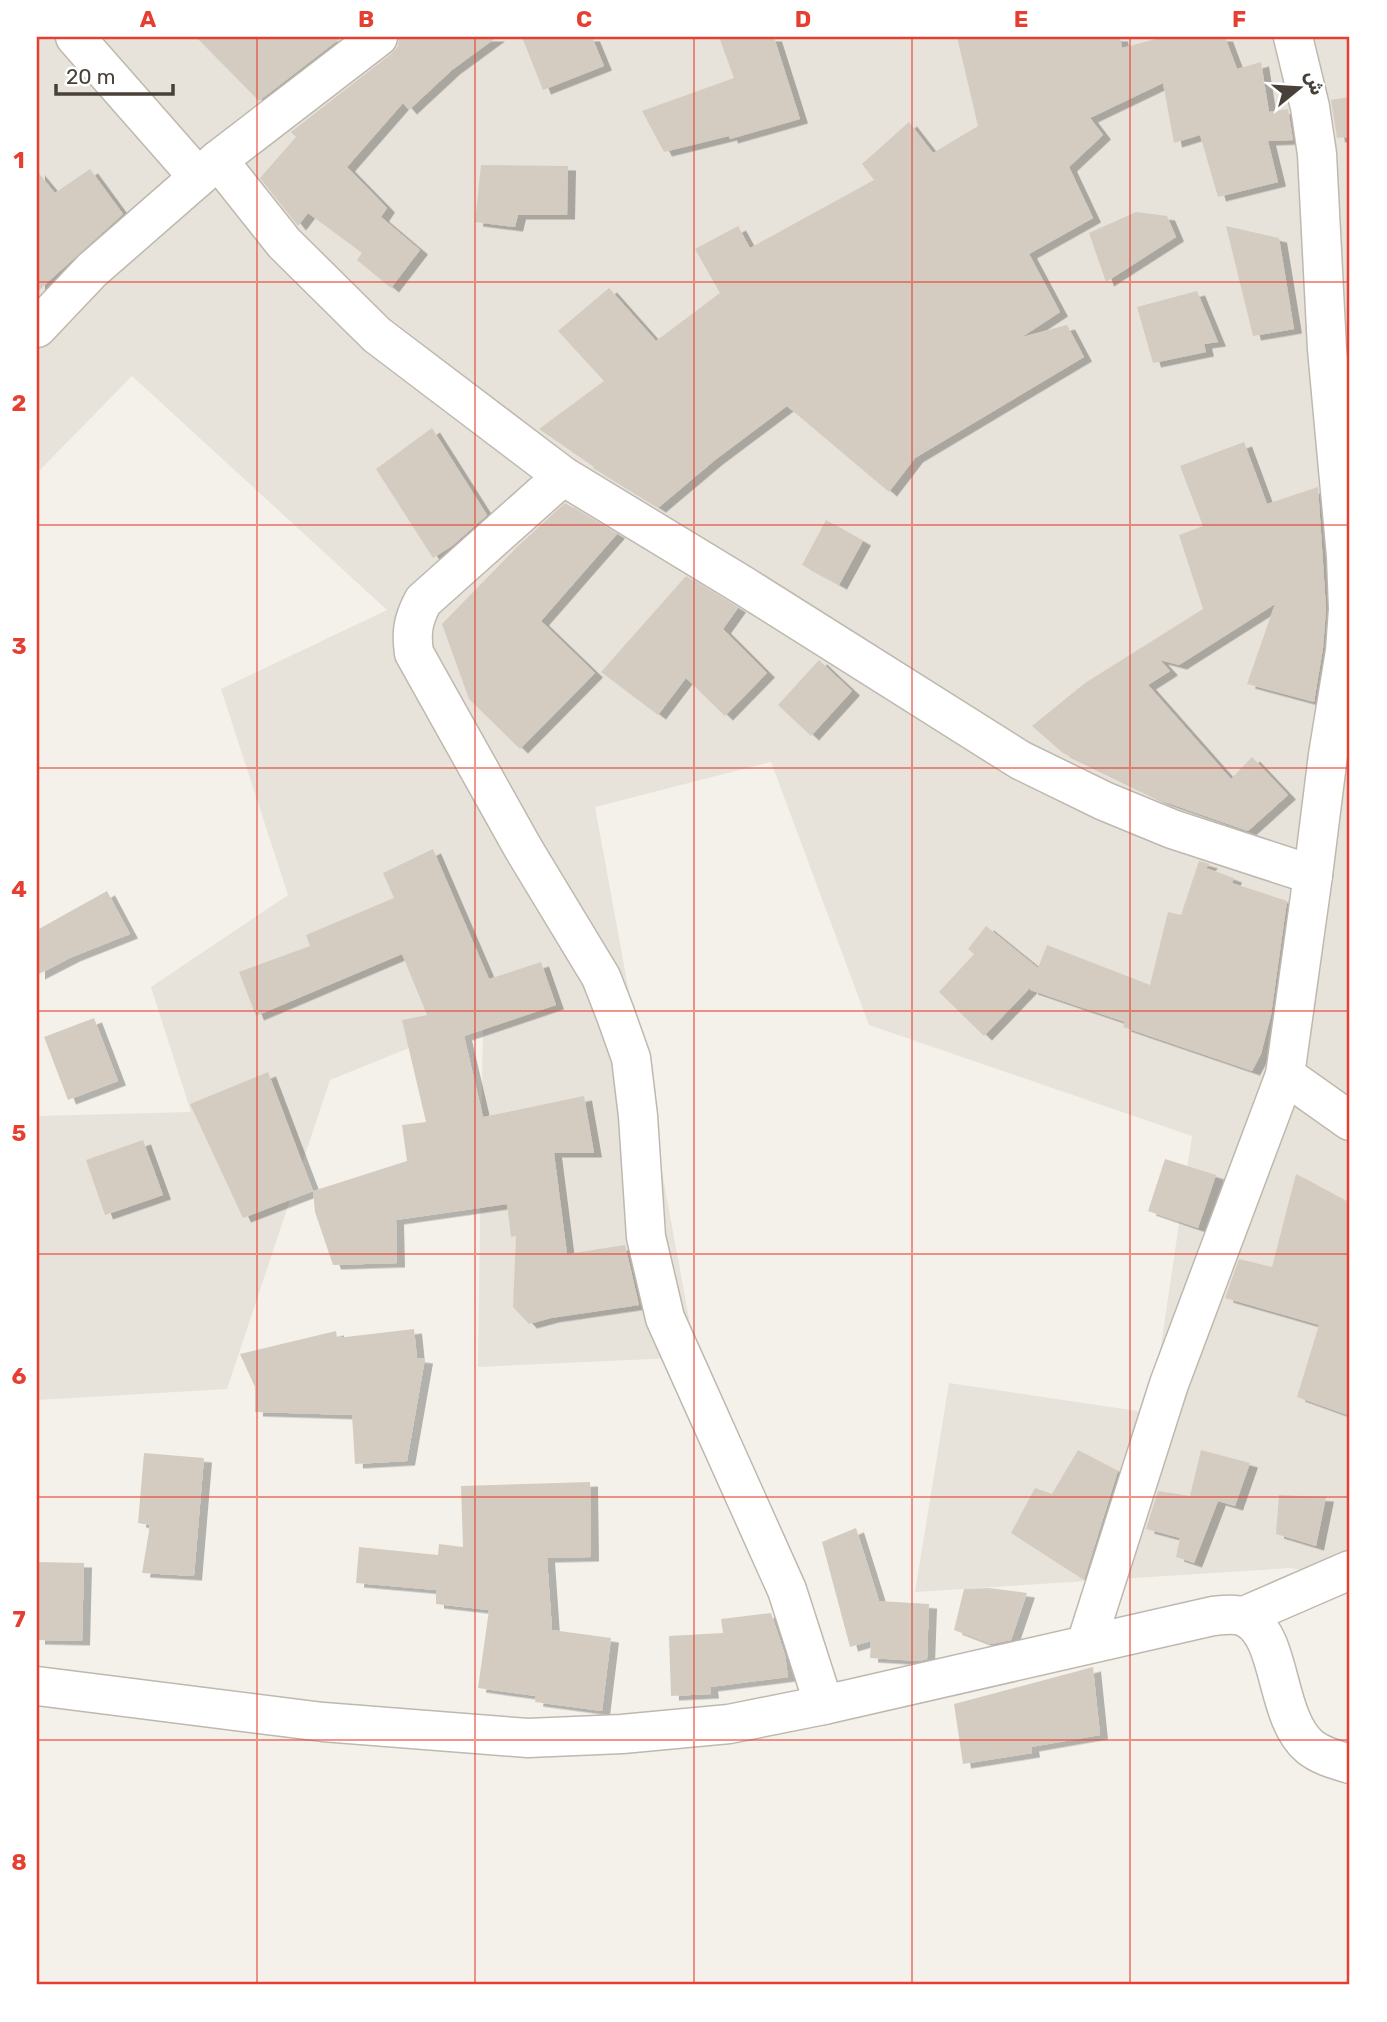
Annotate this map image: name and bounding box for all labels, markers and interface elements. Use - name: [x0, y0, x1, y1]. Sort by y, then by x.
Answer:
- text: A: [140, 5, 157, 33]
- text: B: [358, 5, 374, 33]
- text: C: [576, 5, 592, 33]
- text: D: [795, 5, 811, 33]
- text: E: [1014, 5, 1028, 33]
- text: F: [1232, 5, 1246, 33]
- scale bar: [56, 52, 173, 96]
- north arrow: [1264, 52, 1334, 122]
- text: 20 m: [66, 64, 115, 89]
- text: ش: [1300, 68, 1329, 98]
- text: 1: [13, 146, 25, 174]
- text: 2: [12, 389, 26, 417]
- text: 3: [11, 632, 27, 660]
- text: 4: [11, 875, 27, 903]
- text: 5: [12, 1119, 27, 1147]
- text: 6: [12, 1362, 27, 1390]
- text: 7: [12, 1605, 26, 1633]
- text: 8: [11, 1848, 27, 1876]

